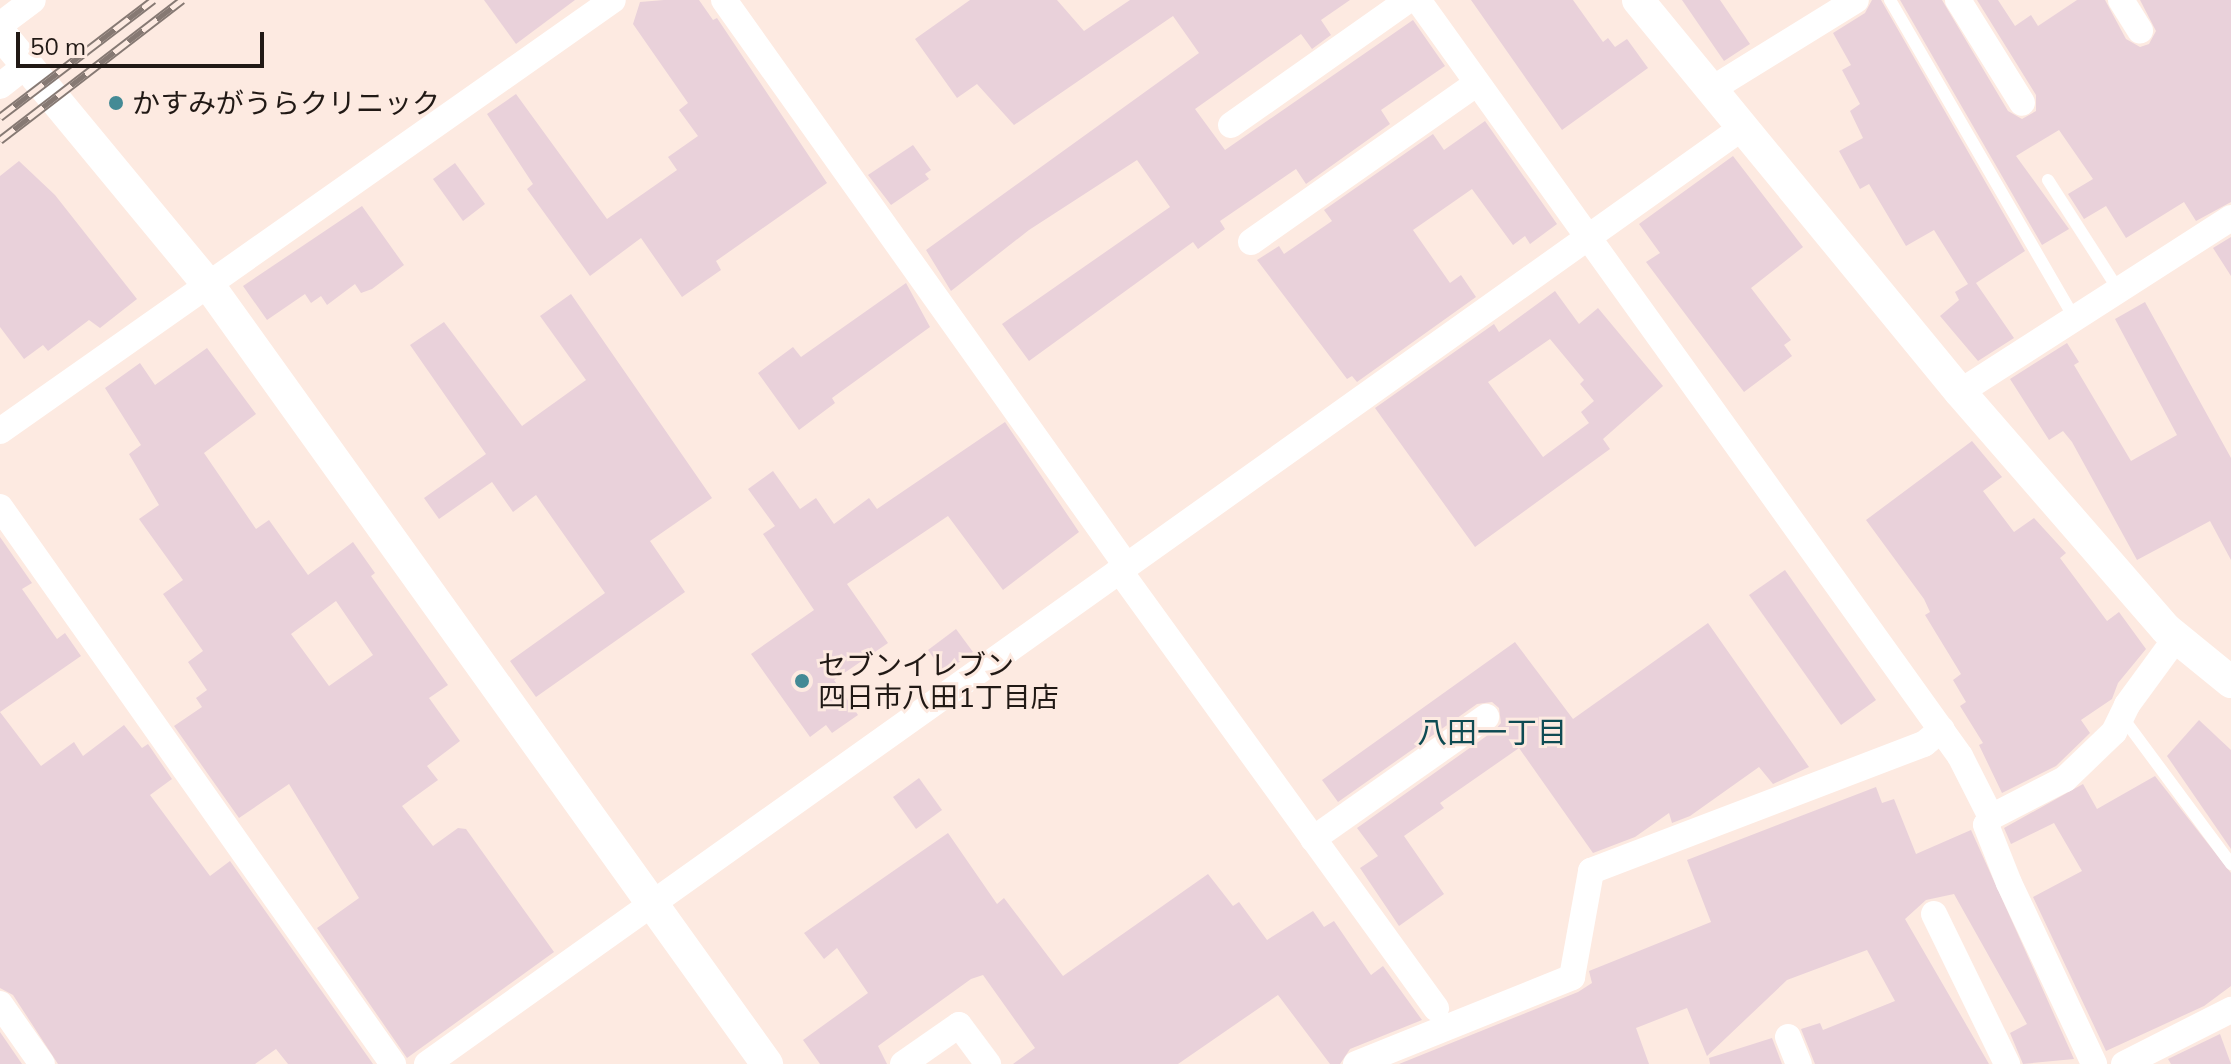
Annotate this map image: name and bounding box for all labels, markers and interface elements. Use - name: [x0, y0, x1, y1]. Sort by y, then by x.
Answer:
- scale bar: [20, 16, 268, 66]
- text: 50 m: [30, 31, 86, 61]
- place label: かすみがうらクリニック: [132, 86, 440, 120]
- marker: かすみがうらクリニック: [107, 94, 125, 112]
- place label: セブンイレブン 四日市八田1丁目店: [818, 648, 1059, 714]
- marker: セブンイレブン 四日市八田1丁目店: [793, 672, 811, 690]
- district label: 八田一丁目: [1417, 714, 1567, 750]

